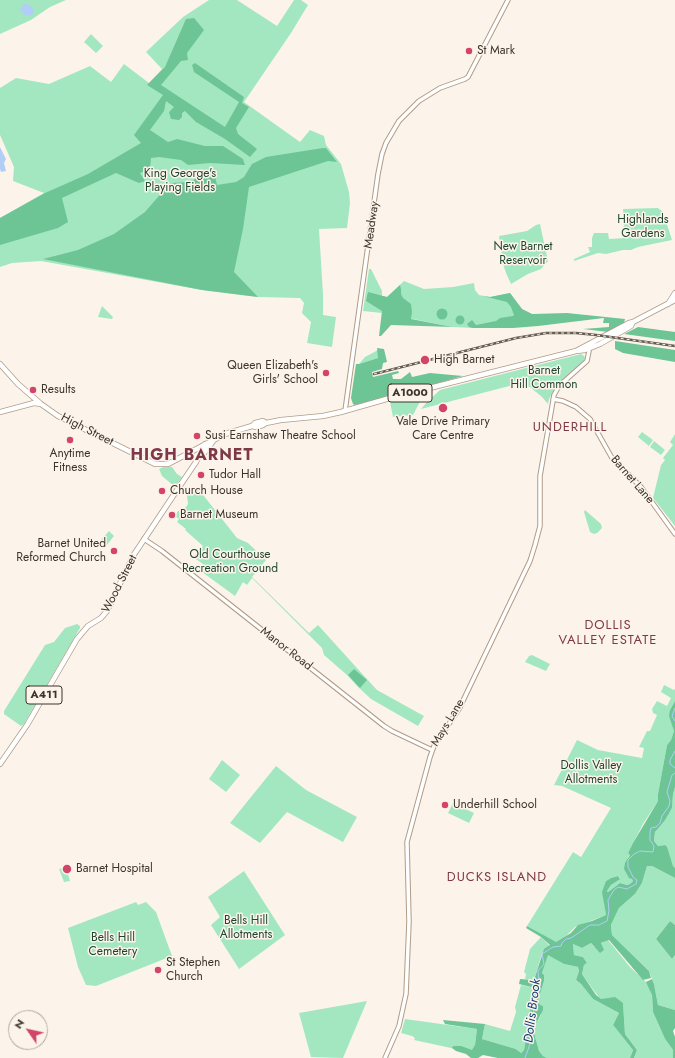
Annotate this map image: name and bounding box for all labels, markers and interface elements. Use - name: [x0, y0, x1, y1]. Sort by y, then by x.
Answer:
- place label: St Mark: [477, 44, 515, 58]
- marker: St Mark: [464, 46, 474, 56]
- park label: King George's Playing Fields: [144, 167, 216, 195]
- street label: Meadway: [362, 200, 382, 250]
- park label: Highlands Gardens: [617, 213, 669, 241]
- park label: New Barnet Reservoir: [493, 240, 553, 268]
- place label: High Barnet: [434, 353, 494, 367]
- marker: High Barnet: [419, 354, 431, 366]
- place label: Queen Elizabeth's Girls' School: [227, 359, 318, 387]
- park label: Barnet Hill Common: [510, 364, 578, 392]
- marker: Queen Elizabeth's Girls' School: [321, 368, 331, 378]
- place label: Results: [41, 383, 76, 397]
- road number: A1000: [388, 384, 432, 402]
- marker: Results: [28, 385, 38, 395]
- marker: Vale Drive Primary Care Centre: [437, 402, 449, 414]
- street label: High Street: [58, 411, 116, 449]
- place label: Vale Drive Primary Care Centre: [396, 415, 490, 443]
- district label: UNDERHILL: [533, 420, 607, 436]
- place label: Susi Earnshaw Theatre School: [205, 429, 356, 443]
- marker: Susi Earnshaw Theatre School: [192, 431, 202, 441]
- marker: Anytime Fitness: [65, 435, 75, 445]
- district label: HIGH BARNET: [131, 446, 253, 466]
- place label: Anytime Fitness: [50, 447, 90, 475]
- street label: Barnet Lane: [607, 453, 657, 507]
- place label: Tudor Hall: [209, 468, 261, 482]
- marker: Tudor Hall: [196, 470, 206, 480]
- place label: Church House: [170, 484, 243, 498]
- marker: Church House: [157, 486, 167, 496]
- place label: Barnet Museum: [180, 508, 258, 522]
- marker: Barnet Museum: [167, 510, 177, 520]
- place label: Barnet United Reformed Church: [16, 537, 106, 565]
- marker: Barnet United Reformed Church: [109, 546, 119, 556]
- park label: Old Courthouse Recreation Ground: [182, 548, 278, 576]
- street label: Wood Street: [99, 553, 141, 615]
- district label: DOLLIS VALLEY ESTATE: [559, 618, 657, 649]
- street label: Manor Road: [257, 624, 315, 674]
- road number: A411: [26, 686, 62, 704]
- street label: Mays Lane: [428, 697, 468, 749]
- park label: Dollis Valley Allotments: [560, 759, 622, 787]
- place label: Underhill School: [453, 798, 537, 812]
- marker: Underhill School: [440, 800, 450, 810]
- place label: Barnet Hospital: [76, 862, 153, 876]
- marker: Barnet Hospital: [61, 863, 73, 875]
- district label: DUCKS ISLAND: [447, 870, 547, 886]
- park label: Bells Hill Allotments: [220, 914, 272, 942]
- park label: Bells Hill Cemetery: [89, 931, 137, 959]
- place label: St Stephen Church: [166, 956, 220, 984]
- marker: St Stephen Church: [153, 965, 163, 975]
- water label: Dollis Brook: [521, 978, 545, 1044]
- north arrow: [8, 1010, 48, 1050]
- text: N: [10, 1016, 28, 1032]

